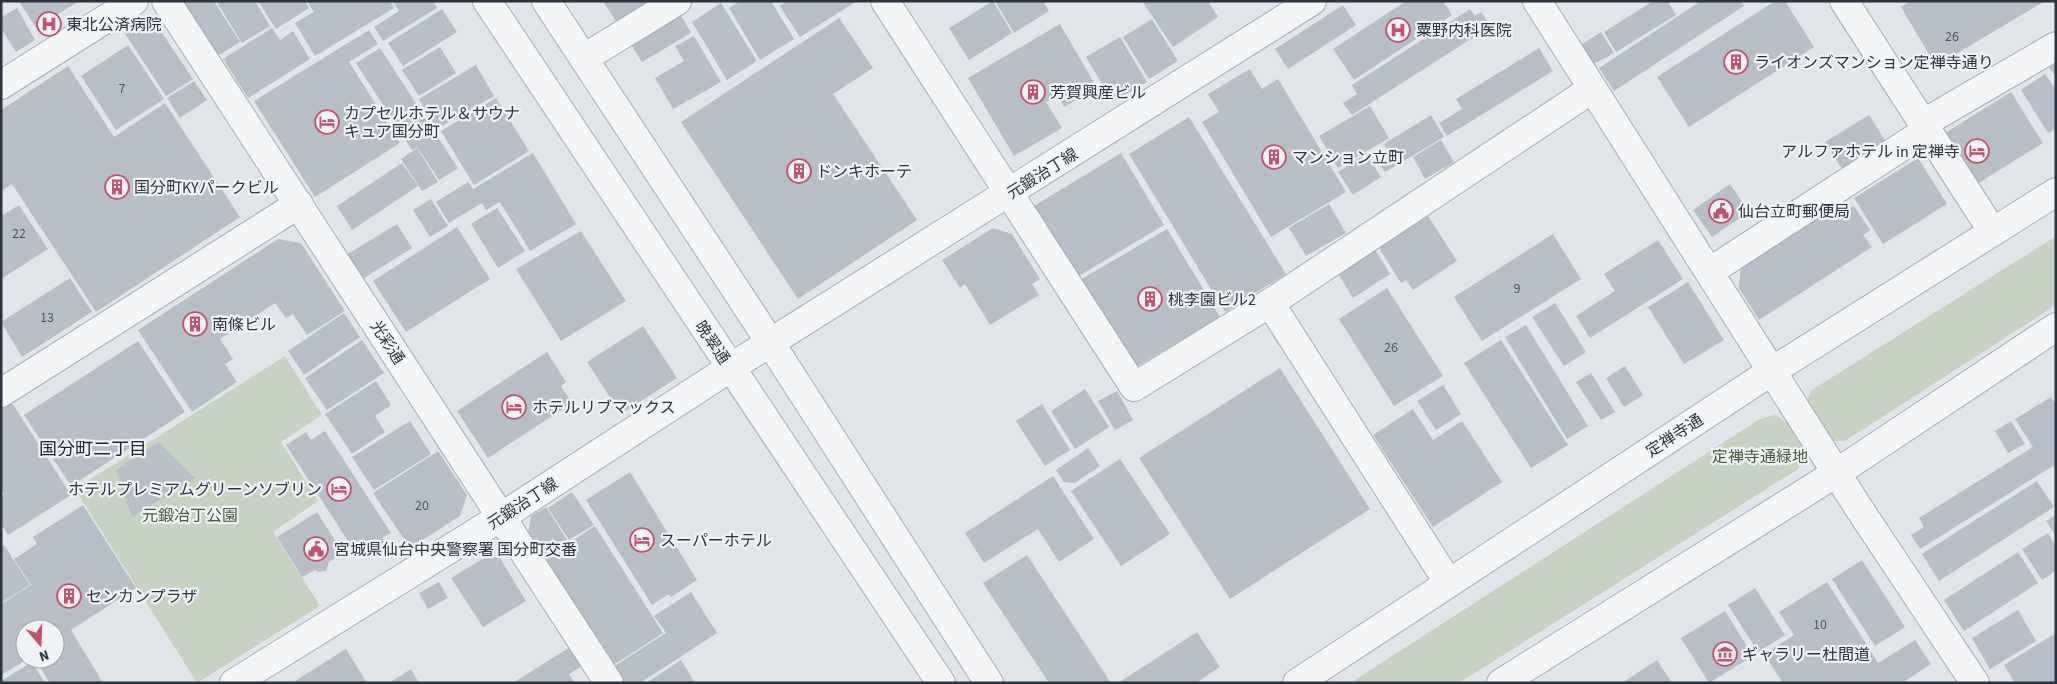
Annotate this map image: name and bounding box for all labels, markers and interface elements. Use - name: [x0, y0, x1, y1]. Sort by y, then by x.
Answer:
- hospital icon: 東北公済病院: [36, 11, 62, 37]
- place label: 東北公済病院: [66, 14, 162, 36]
- hospital icon: 粟野内科医院: [1385, 17, 1411, 43]
- place label: 粟野内科医院: [1416, 20, 1512, 42]
- house number: 26: [1945, 27, 1959, 47]
- building icon: ライオンズマンション定禅寺通り: [1723, 49, 1749, 75]
- place label: ライオンズマンション定禅寺通り: [1754, 52, 1994, 74]
- house number: 7: [119, 79, 126, 99]
- building icon: 芳賀興産ビル: [1020, 79, 1046, 105]
- place label: 芳賀興産ビル: [1050, 82, 1146, 104]
- place label: カプセルホテル＆サウナ キュア国分町: [344, 103, 520, 143]
- hotel icon: カプセルホテル＆サウナ キュア国分町: [314, 109, 340, 135]
- hotel icon: アルファホテル in 定禅寺: [1964, 138, 1990, 164]
- place label: アルファホテル in 定禅寺: [1781, 141, 1960, 163]
- street label: 元鍛治丁線: [1003, 143, 1082, 204]
- building icon: マンション立町: [1261, 144, 1287, 170]
- place label: マンション立町: [1292, 147, 1404, 169]
- building icon: ドンキホーテ: [786, 158, 812, 184]
- place label: ドンキホーテ: [816, 161, 912, 183]
- building icon: 国分町KYパークビル: [104, 174, 130, 200]
- place label: 国分町KYパークビル: [134, 177, 279, 199]
- public building icon: 仙台立町郵便局: [1708, 198, 1734, 224]
- place label: 仙台立町郵便局: [1738, 201, 1850, 223]
- house number: 22: [12, 224, 26, 244]
- house number: 9: [1514, 279, 1521, 299]
- building icon: 桃李園ビル2: [1137, 286, 1163, 312]
- place label: 桃李園ビル2: [1168, 289, 1256, 311]
- house number: 13: [40, 308, 54, 328]
- building icon: 南條ビル: [182, 311, 208, 337]
- place label: 南條ビル: [212, 314, 276, 336]
- street label: 光彩通: [365, 316, 409, 369]
- street label: 晩翠通: [690, 317, 735, 369]
- house number: 26: [1384, 338, 1398, 358]
- hotel icon: ホテルリブマックス: [501, 394, 527, 420]
- place label: ホテルリブマックス: [532, 397, 676, 419]
- street label: 定禅寺通: [1642, 409, 1707, 462]
- district label: 国分町二丁目: [39, 437, 147, 462]
- park label: 定禅寺通緑地: [1712, 446, 1808, 468]
- street label: 元鍛治丁線: [483, 473, 562, 535]
- hotel icon: ホテルプレミアムグリーンソブリン: [326, 476, 352, 502]
- place label: ホテルプレミアムグリーンソブリン: [68, 479, 322, 501]
- house number: 20: [415, 496, 429, 516]
- park label: 元鍛冶丁公園: [142, 505, 238, 527]
- hotel icon: スーパーホテル: [629, 527, 655, 553]
- place label: スーパーホテル: [660, 530, 772, 552]
- public building icon: 宮城県仙台中央警察署 国分町交番: [303, 536, 329, 562]
- place label: 宮城県仙台中央警察署 国分町交番: [334, 539, 577, 561]
- building icon: センカンプラザ: [56, 583, 82, 609]
- place label: センカンプラザ: [86, 586, 198, 608]
- house number: 10: [1813, 615, 1827, 635]
- north arrow: [15, 619, 65, 669]
- museum icon: ギャラリー杜間道: [1712, 641, 1738, 667]
- text: N: [36, 644, 52, 666]
- place label: ギャラリー杜間道: [1742, 644, 1870, 666]

